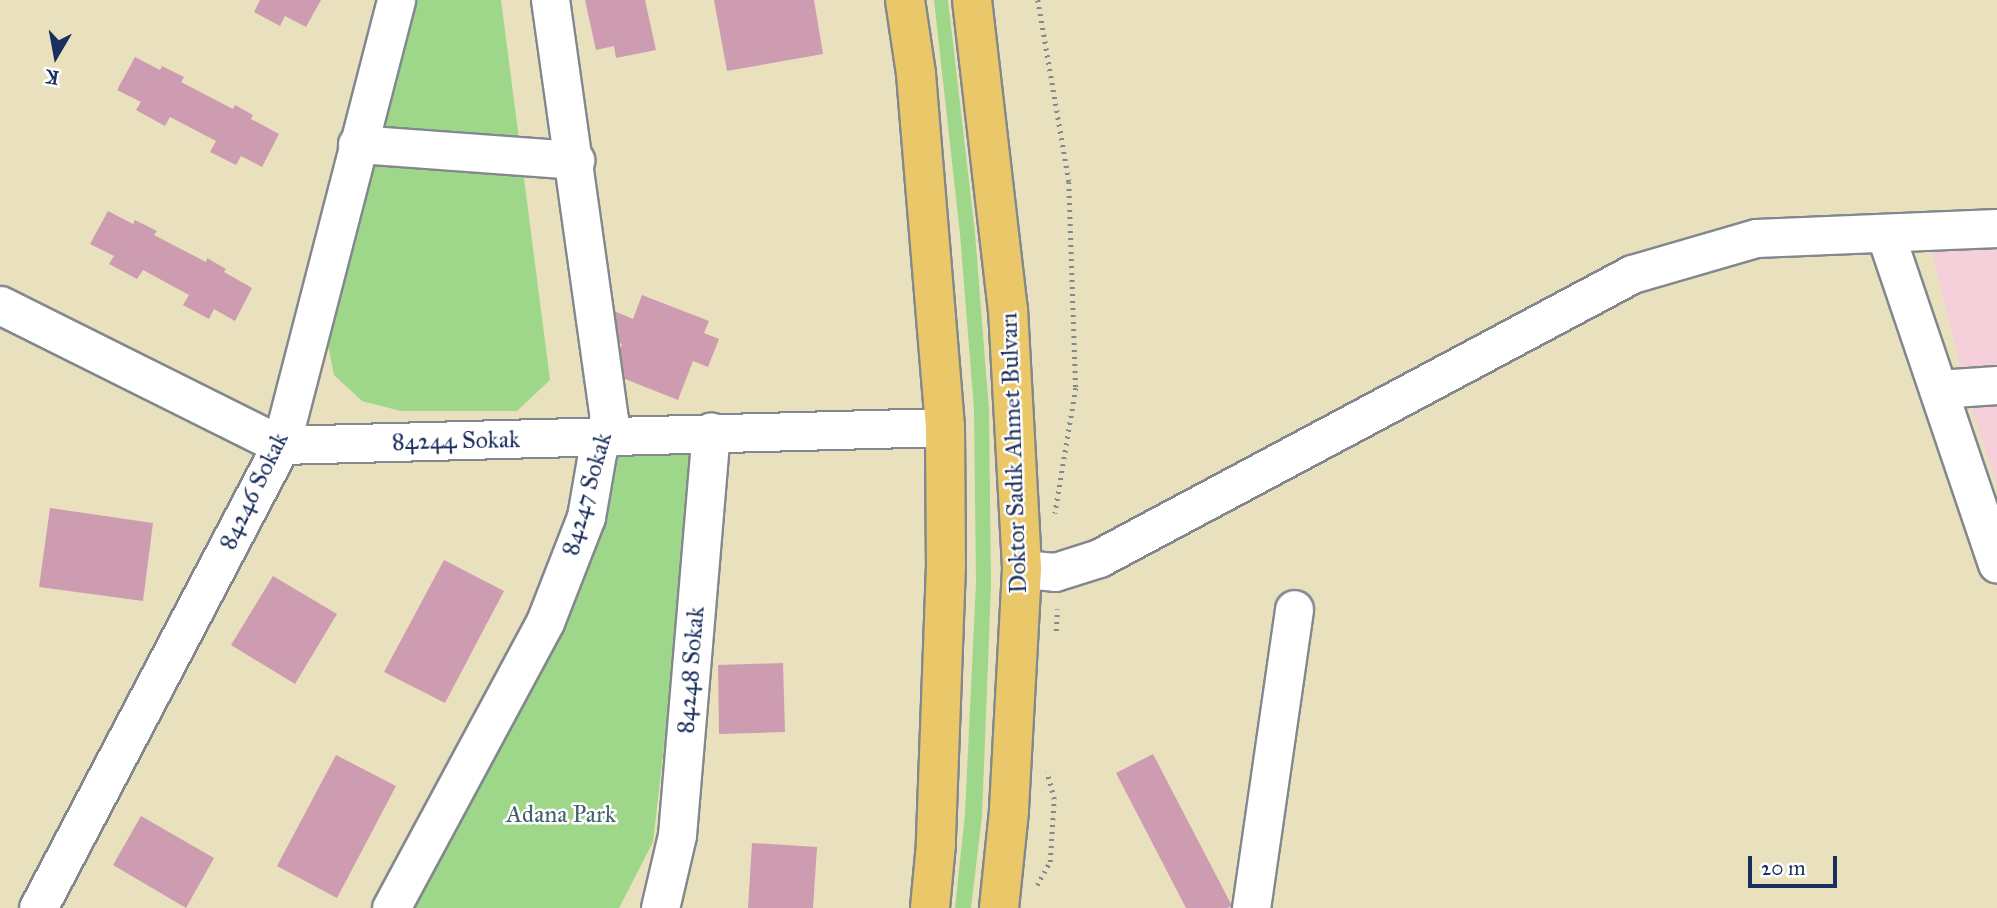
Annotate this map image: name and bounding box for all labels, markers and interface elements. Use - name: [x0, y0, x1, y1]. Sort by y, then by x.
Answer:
- north arrow: [21, 21, 91, 91]
- text: K: [44, 65, 61, 90]
- street label: Doktor Sadık Ahmet Bulvarı: [995, 312, 1033, 594]
- street label: 84244 Sokak: [392, 425, 520, 457]
- street label: 84246 Sokak: [213, 428, 295, 554]
- street label: 84247 Sokak: [556, 429, 618, 559]
- street label: 84248 Sokak: [671, 605, 711, 735]
- park label: Adana Park: [506, 801, 616, 829]
- scale bar: [1752, 842, 1841, 886]
- text: 20 m: [1761, 855, 1806, 881]

